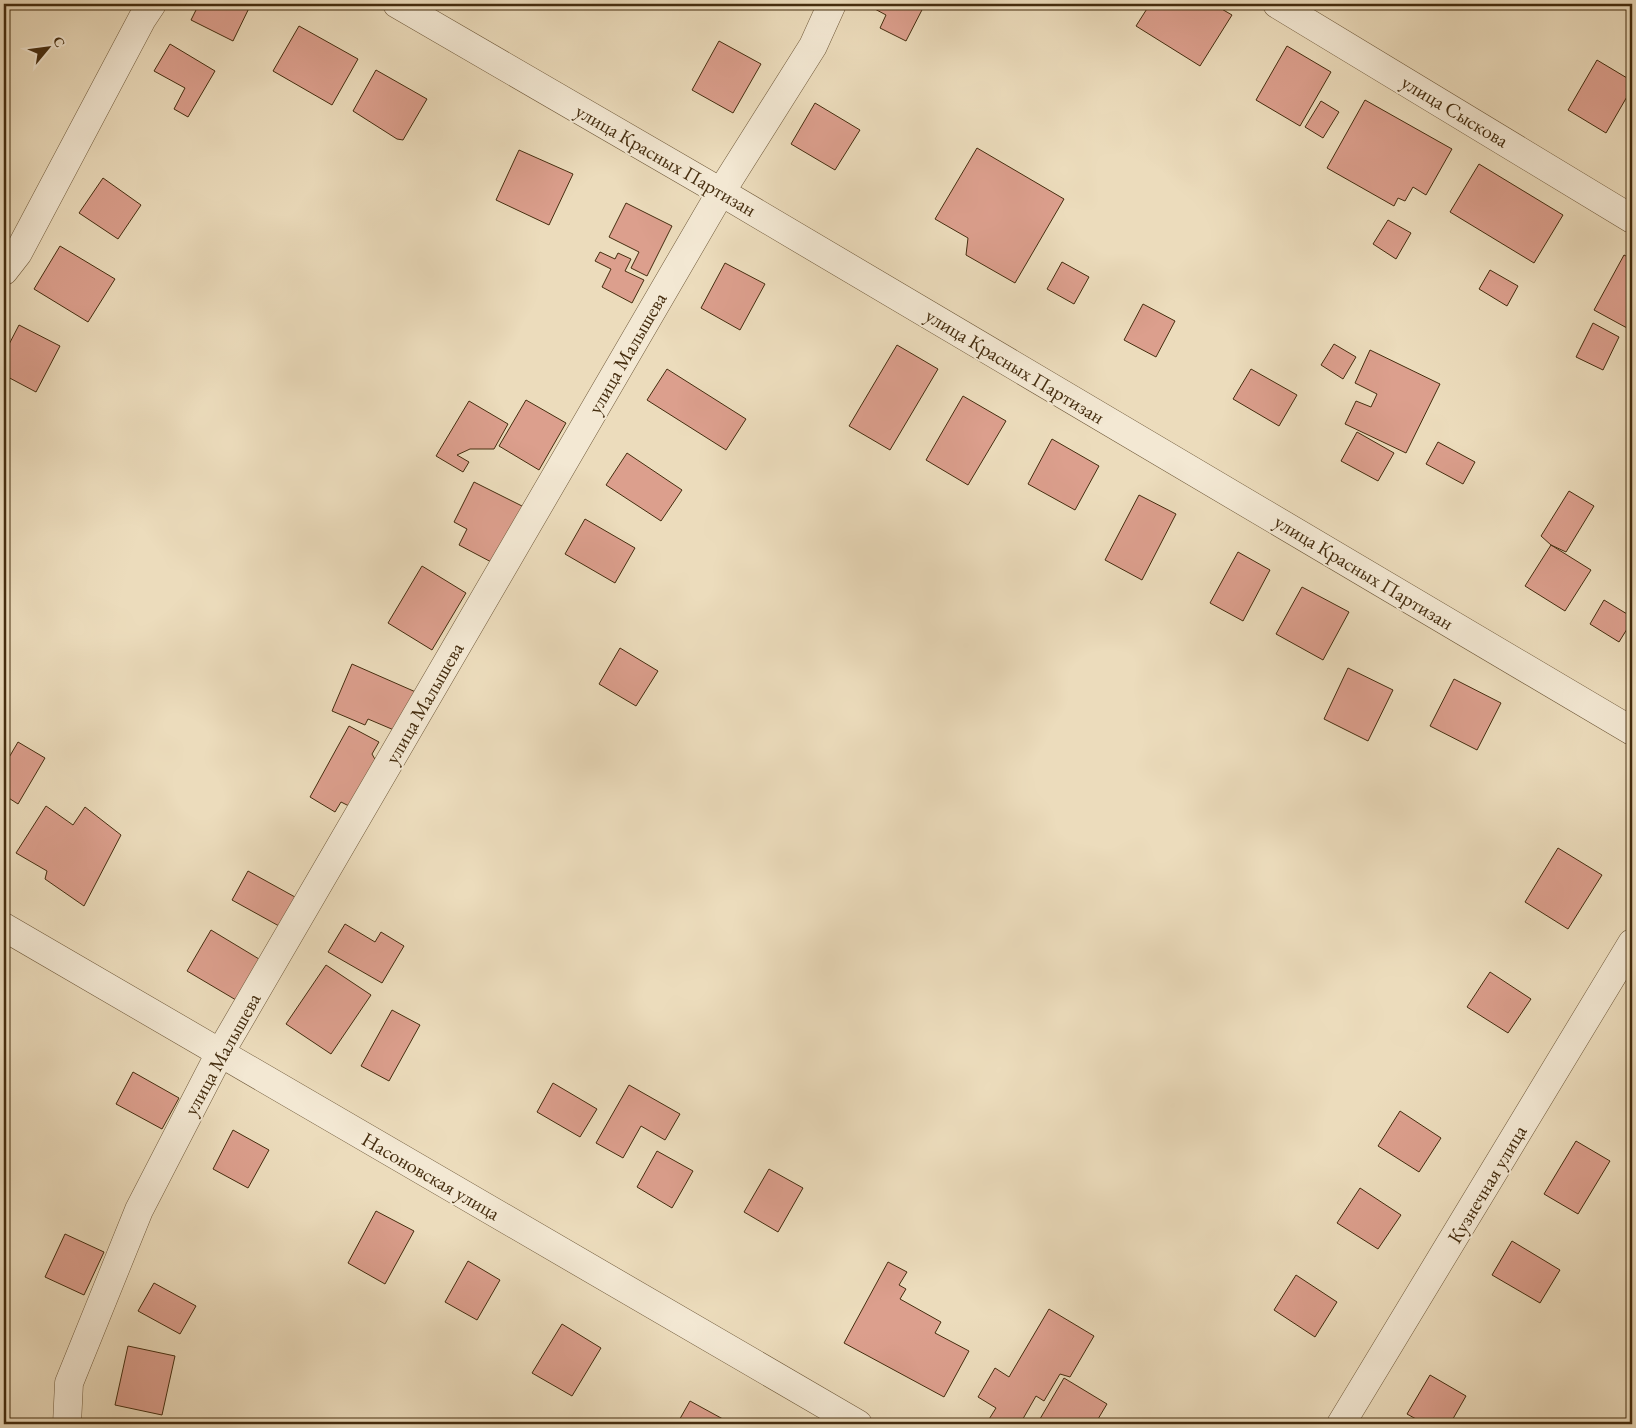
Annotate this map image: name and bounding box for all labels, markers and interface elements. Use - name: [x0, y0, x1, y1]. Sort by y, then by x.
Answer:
- north arrow: [22, 22, 72, 72]
- text: С: [49, 33, 70, 50]
- street label: улица Сыскова: [1397, 69, 1513, 153]
- street label: улица Красных Партизан: [571, 98, 761, 222]
- street label: улица Малышева: [582, 287, 672, 418]
- street label: улица Красных Партизан: [921, 302, 1109, 430]
- street label: улица Красных Партизан: [1270, 508, 1458, 636]
- street label: улица Малышева: [379, 637, 469, 768]
- street label: улица Малышева: [178, 988, 266, 1120]
- street label: Кузнечная улица: [1441, 1120, 1533, 1248]
- street label: Насоновская улица: [357, 1126, 505, 1226]

